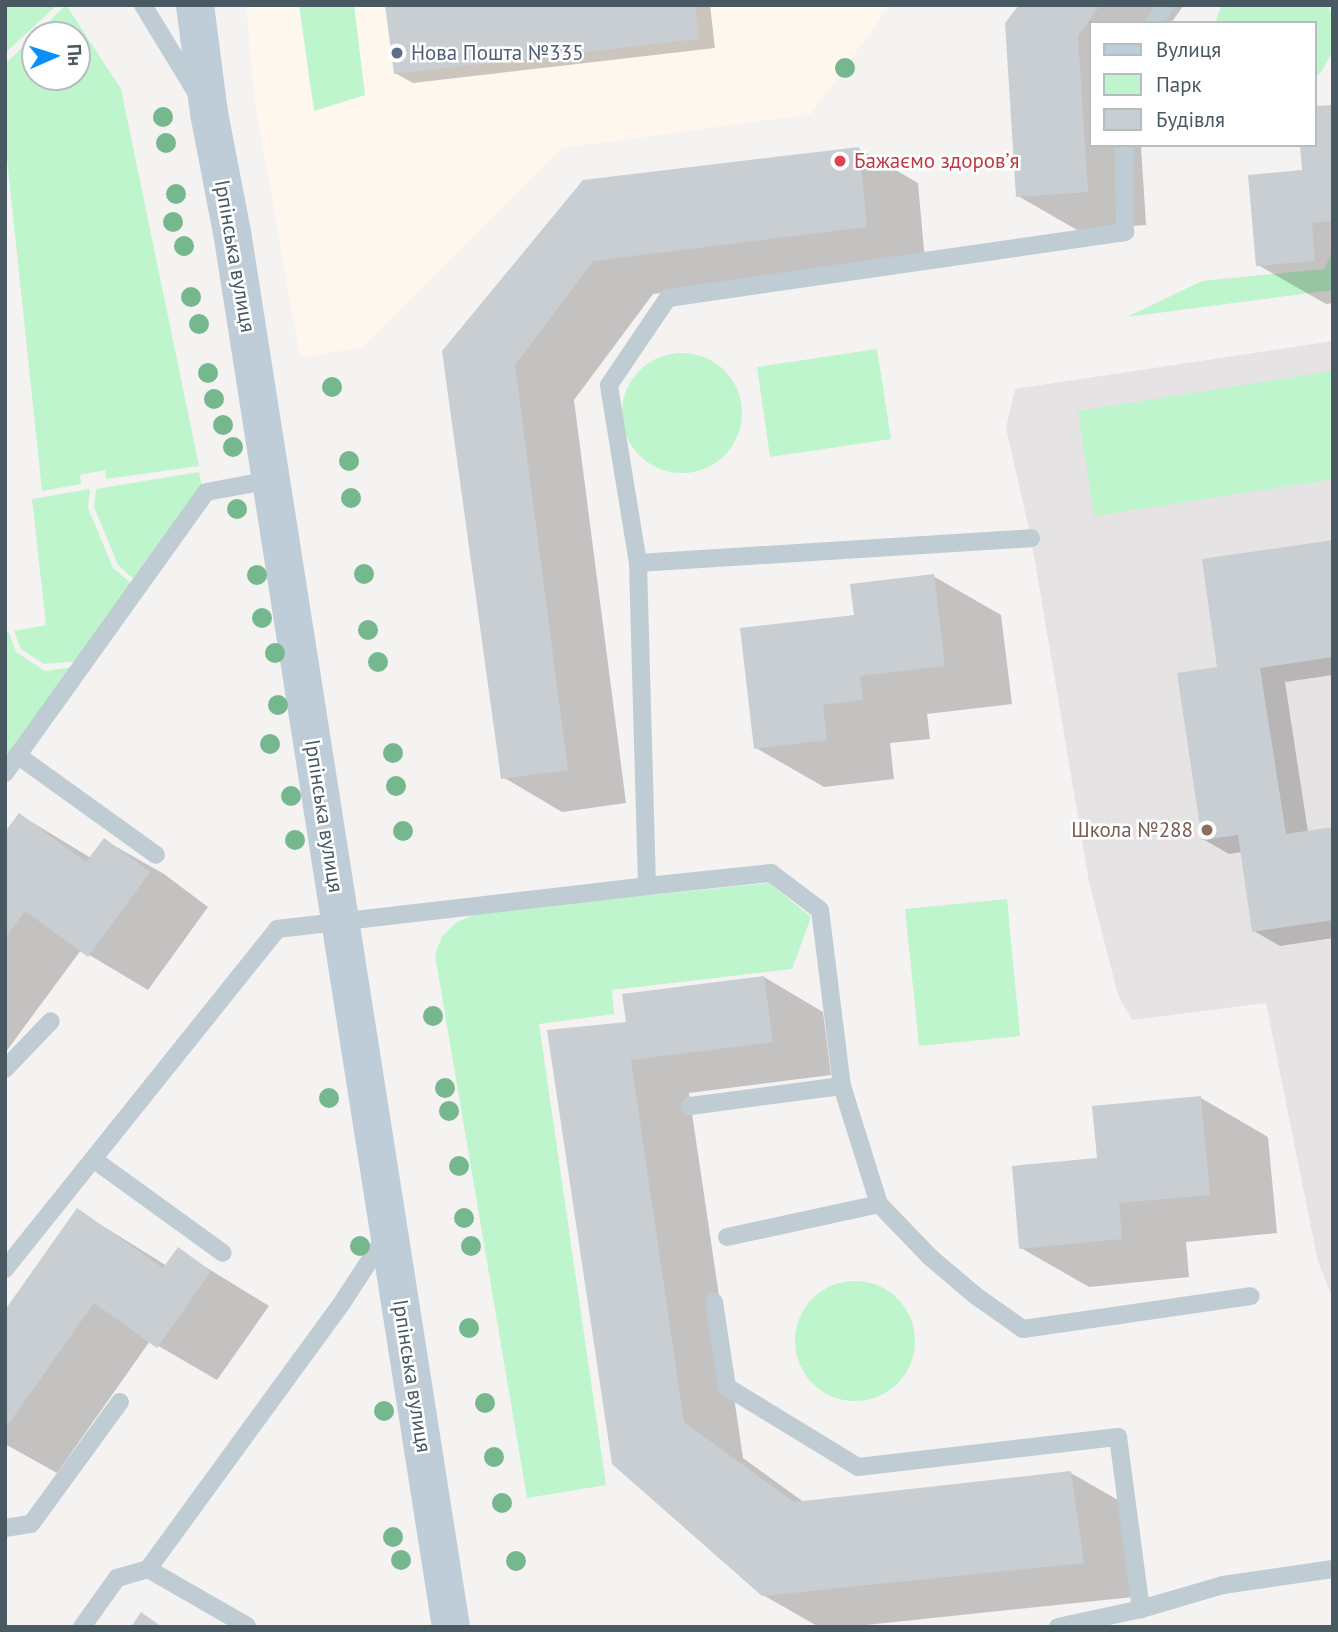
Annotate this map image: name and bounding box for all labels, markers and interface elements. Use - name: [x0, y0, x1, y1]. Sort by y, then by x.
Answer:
- north arrow: [21, 21, 91, 91]
- legend: [1090, 21, 1317, 147]
- text: Вулиця: [1156, 36, 1221, 63]
- place label: Нова Пошта №335: [411, 40, 584, 66]
- text: Пн: [62, 43, 88, 67]
- marker: Нова Пошта №335: [389, 45, 405, 61]
- text: Парк: [1156, 71, 1202, 98]
- text: Будівля: [1156, 106, 1225, 133]
- place label: Бажаємо здоровʼя: [854, 148, 1020, 174]
- marker: Бажаємо здоровʼя: [832, 153, 848, 169]
- street label: Ірпінська вулиця: [209, 178, 261, 334]
- street label: Ірпінська вулиця: [299, 738, 349, 894]
- place label: Школа №288: [1071, 817, 1193, 843]
- marker: Школа №288: [1199, 822, 1215, 838]
- street label: Ірпінська вулиця: [387, 1298, 437, 1454]

